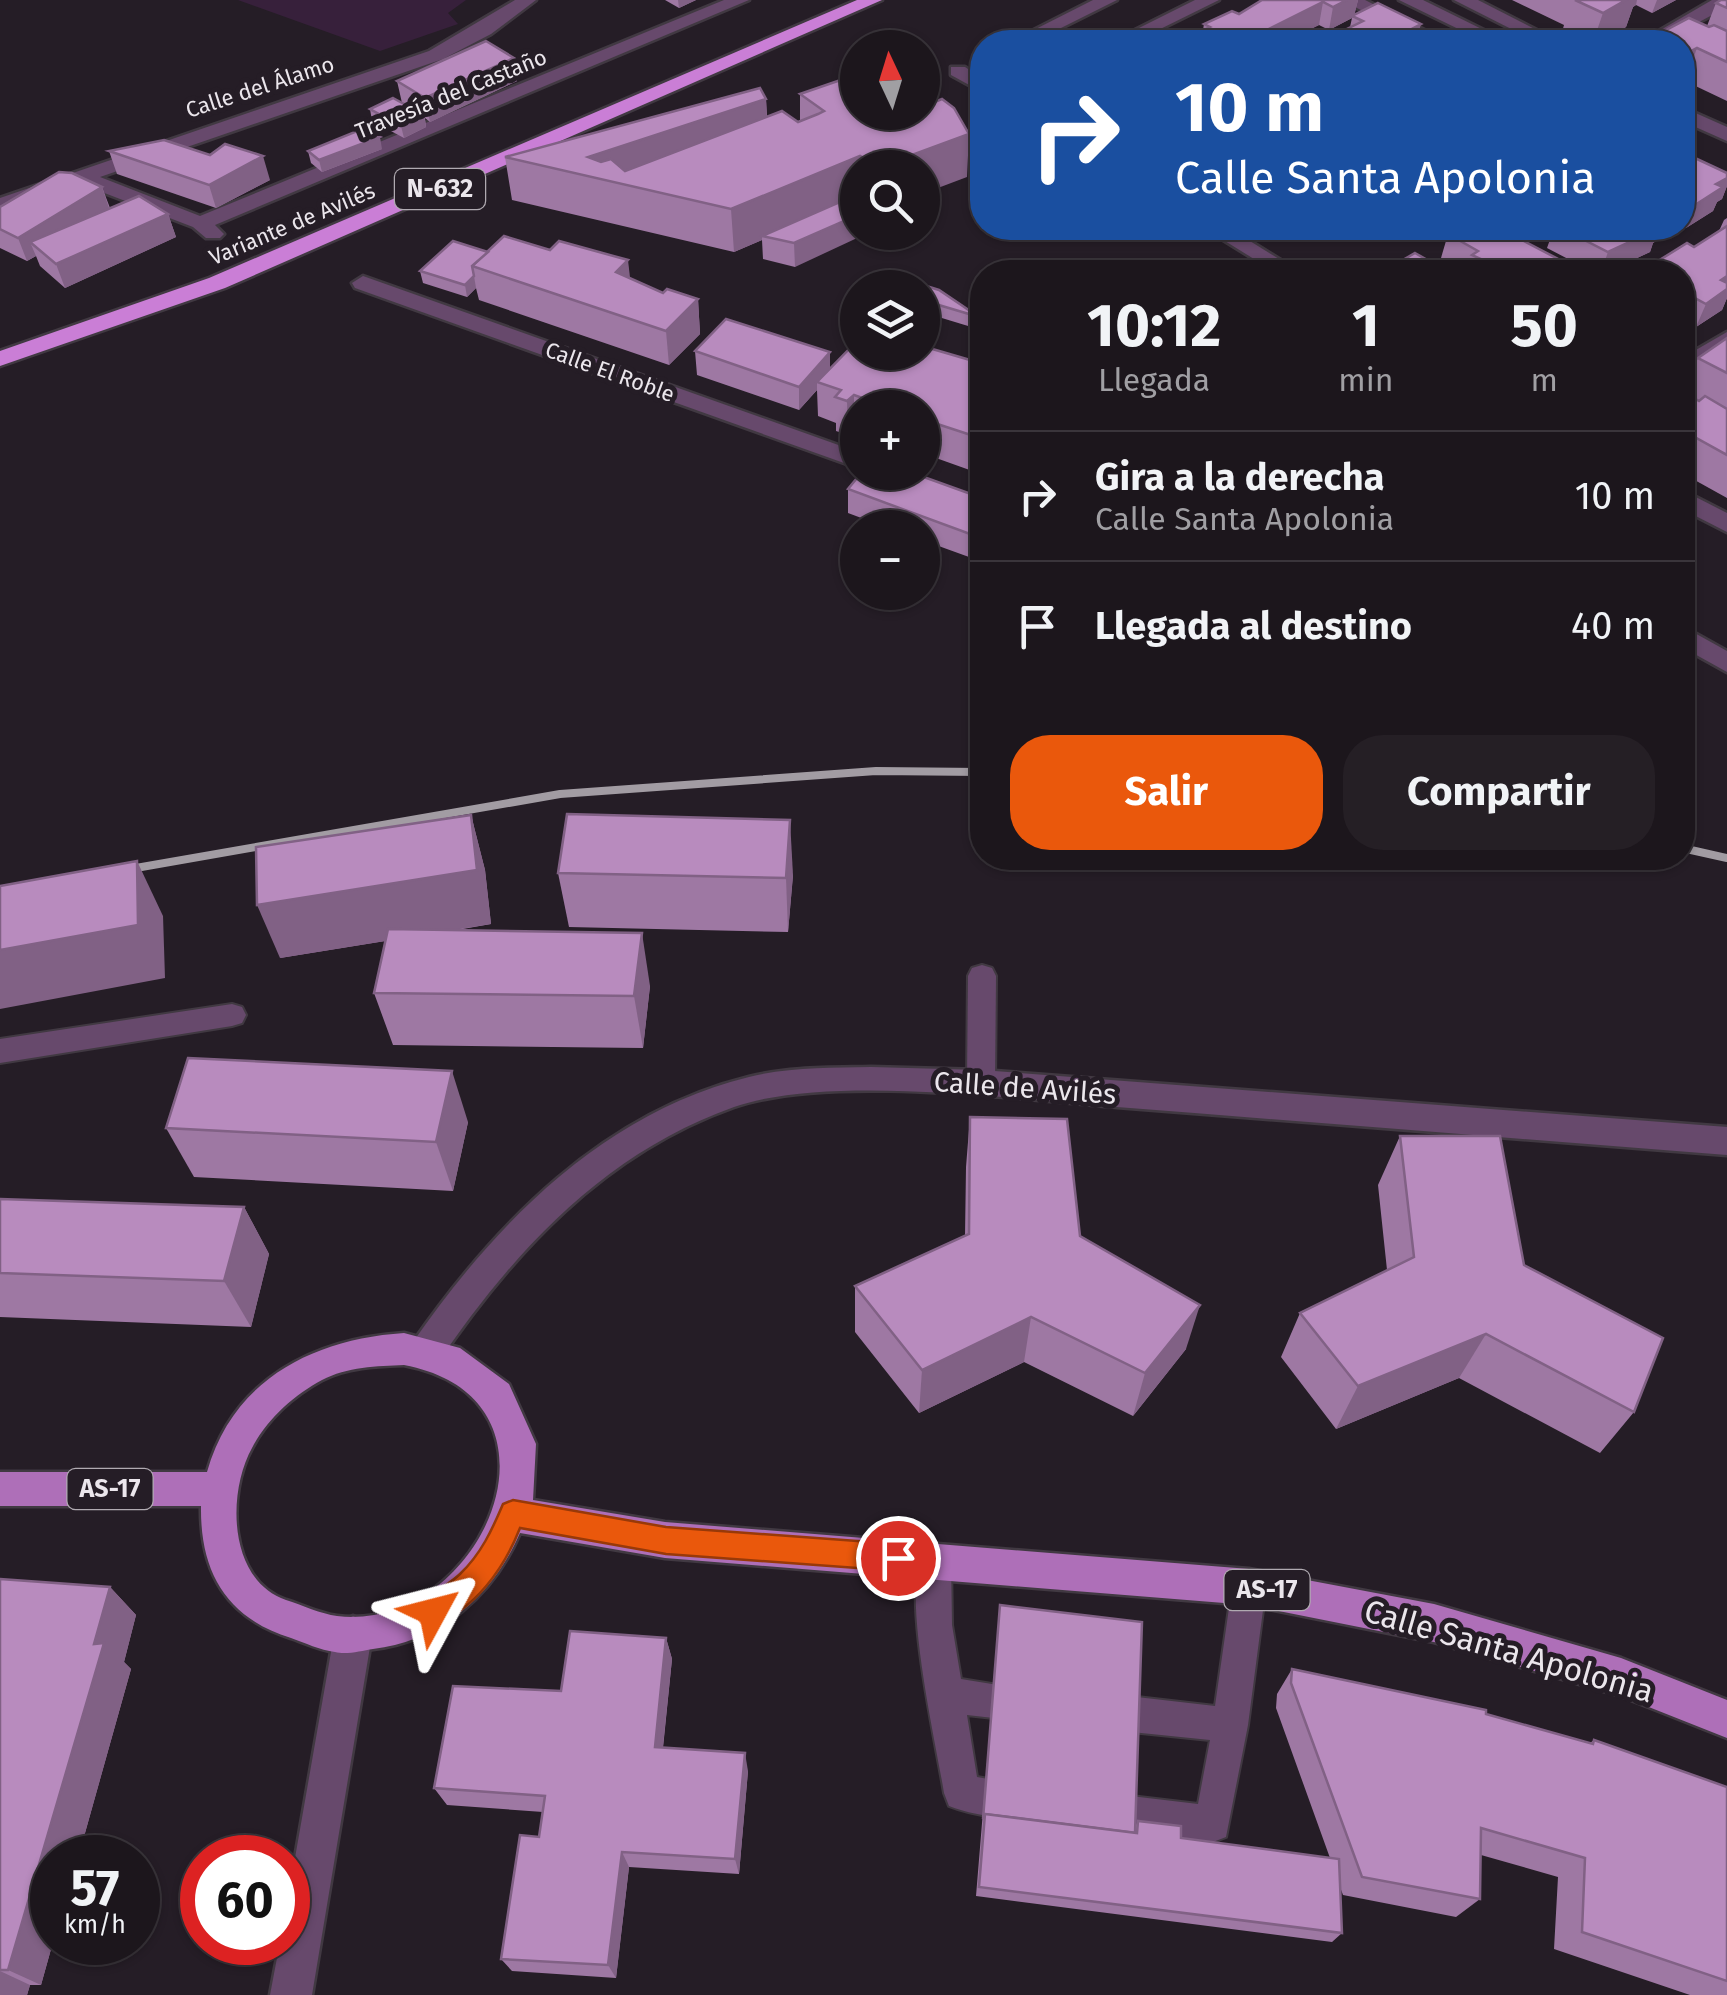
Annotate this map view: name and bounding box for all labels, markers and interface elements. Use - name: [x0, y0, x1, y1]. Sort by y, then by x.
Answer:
- north arrow: [840, 30, 940, 130]
- map controls: [840, 30, 940, 610]
- street label: Travesía del Castaño: [351, 43, 551, 145]
- street label: Calle del Álamo: [182, 50, 338, 124]
- text: 10 m: [1175, 66, 1324, 150]
- icon: right: [1010, 70, 1140, 200]
- button: search: [840, 150, 940, 250]
- text: Calle Santa Apolonia: [1175, 151, 1596, 205]
- road number: N-632: [395, 169, 485, 209]
- street label: Variante de Avilés: [205, 177, 379, 271]
- button: layers: [840, 270, 940, 370]
- text: 10:12: [1087, 290, 1221, 362]
- text: 1: [1352, 290, 1380, 362]
- text: 50: [1511, 290, 1578, 362]
- street label: Calle El Roble: [542, 336, 678, 408]
- text: Llegada: [1098, 361, 1210, 399]
- text: min: [1338, 361, 1394, 399]
- text: m: [1531, 361, 1558, 399]
- button: +: [840, 390, 940, 490]
- text: Gira a la derecha: [1095, 454, 1385, 500]
- icon: right: [1010, 469, 1065, 524]
- text: 10 m: [1575, 473, 1655, 519]
- text: Calle Santa Apolonia: [1095, 500, 1394, 538]
- button: −: [840, 510, 940, 610]
- icon: arrive: [1010, 599, 1065, 654]
- text: Llegada al destino: [1095, 603, 1412, 649]
- text: 40 m: [1571, 603, 1655, 649]
- button: Salir: [1010, 735, 1323, 850]
- button: Compartir: [1343, 735, 1655, 850]
- street label: Calle de Avilés: [933, 1065, 1117, 1111]
- road number: AS-17: [68, 1469, 152, 1509]
- pin: [856, 1516, 941, 1601]
- icon: arrive: [871, 1531, 926, 1586]
- position arrow: [381, 1560, 485, 1664]
- road number: AS-17: [1224, 1570, 1310, 1610]
- street label: Calle Santa Apolonia: [1360, 1592, 1658, 1710]
- speed limit sign: 60: [180, 1835, 310, 1965]
- text: 57: [71, 1858, 119, 1918]
- text: km/h: [64, 1910, 126, 1940]

